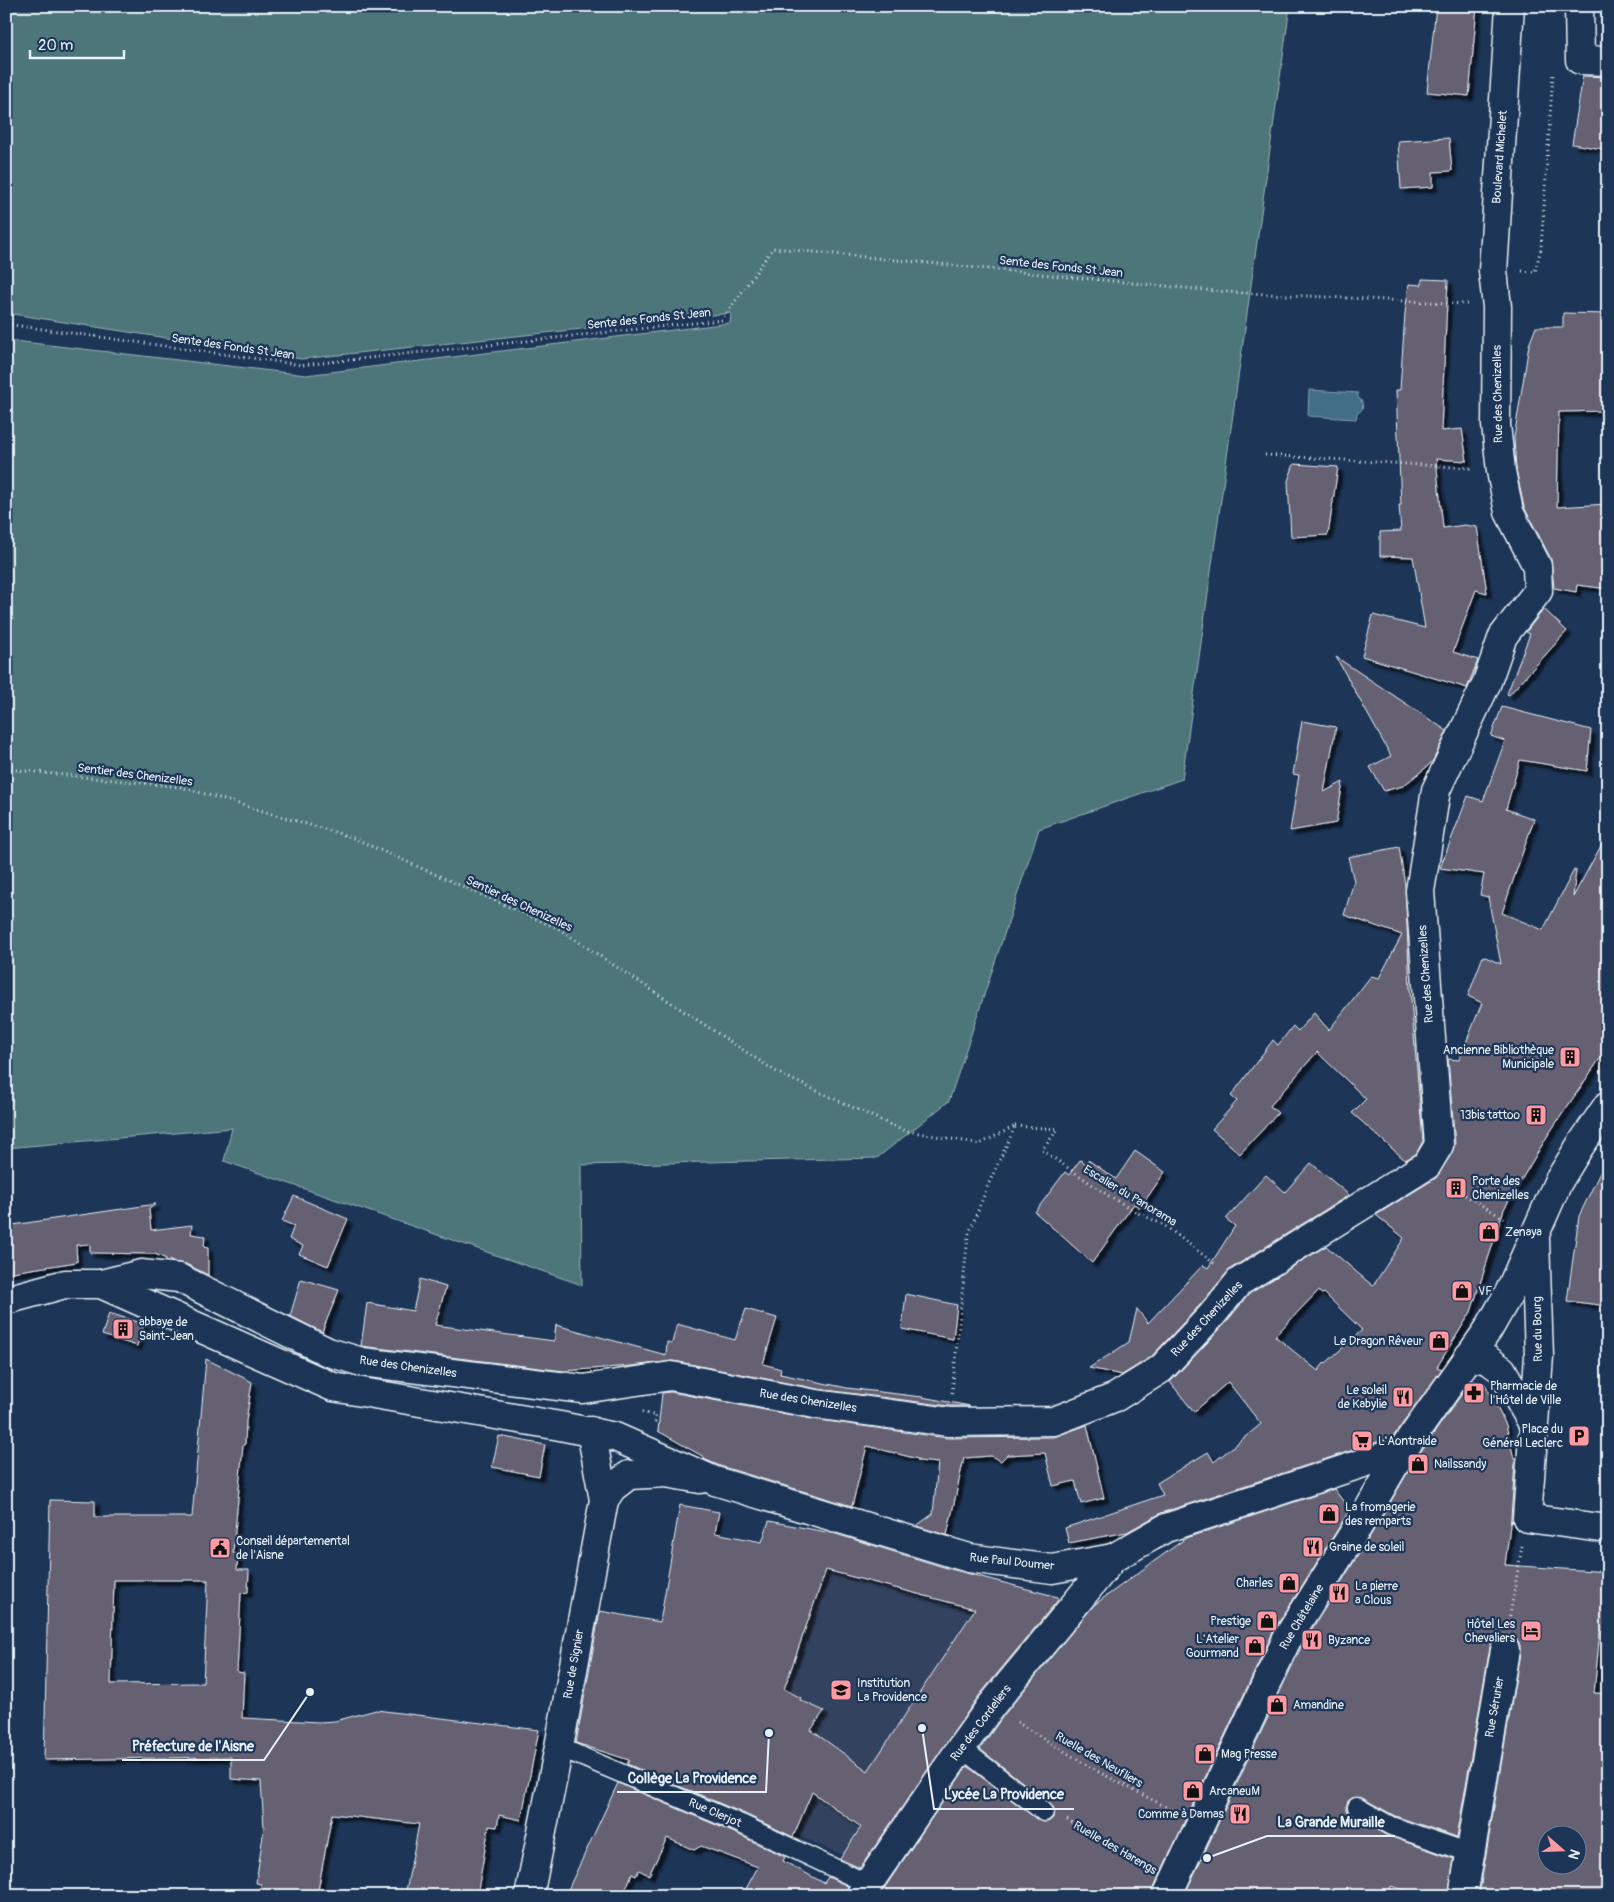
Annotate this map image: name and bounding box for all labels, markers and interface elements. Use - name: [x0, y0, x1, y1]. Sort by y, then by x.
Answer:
- scale bar: [30, 28, 124, 60]
- text: 20 m: [38, 36, 73, 55]
- street label: Boulevard Michelet: [1489, 110, 1511, 204]
- street label: Sente des Fonds St Jean: [998, 253, 1124, 281]
- street label: Sente des Fonds St Jean: [586, 305, 712, 333]
- street label: Sente des Fonds St Jean: [170, 331, 296, 363]
- street label: Rue des Chenizelles: [1490, 344, 1506, 443]
- street label: Sentier des Chenizelles: [77, 760, 194, 790]
- street label: Sentier des Chenizelles: [463, 873, 575, 936]
- street label: Rue des Chenizelles: [1415, 924, 1437, 1023]
- place label: Ancienne Bibliothèque Municipale: [1443, 1043, 1554, 1072]
- building icon: Ancienne Bibliothèque Municipale: [1558, 1045, 1582, 1069]
- building icon: 13bis tattoo: [1524, 1103, 1548, 1127]
- place label: 13bis tattoo: [1460, 1108, 1521, 1123]
- street label: Escalier du Panorama: [1080, 1162, 1180, 1230]
- place label: Porte des Chenizelles: [1472, 1174, 1529, 1203]
- building icon: Porte des Chenizelles: [1444, 1176, 1468, 1200]
- shop icon: Zenaya: [1477, 1220, 1501, 1244]
- place label: Zenaya: [1505, 1225, 1542, 1240]
- street label: Rue des Chenizelles: [1168, 1278, 1246, 1360]
- shop icon: VF: [1450, 1279, 1474, 1303]
- place label: VF: [1478, 1284, 1492, 1299]
- street label: Rue du Bourg: [1530, 1296, 1546, 1362]
- place label: abbaye de Saint-Jean: [139, 1315, 194, 1344]
- building icon: abbaye de Saint-Jean: [111, 1317, 135, 1341]
- shop icon: Le Dragon Rêveur: [1427, 1329, 1451, 1353]
- place label: Le Dragon Rêveur: [1334, 1334, 1424, 1349]
- street label: Rue des Chenizelles: [358, 1353, 458, 1381]
- place label: Pharmacie de l'Hôtel de Ville: [1490, 1379, 1561, 1408]
- pharmacy icon: Pharmacie de l'Hôtel de Ville: [1462, 1381, 1486, 1405]
- place label: Le soleil de Kabylie: [1338, 1383, 1387, 1412]
- restaurant icon: Le soleil de Kabylie: [1391, 1385, 1415, 1409]
- street label: Rue des Chenizelles: [758, 1386, 858, 1416]
- place label: Place du Général Leclerc: [1482, 1422, 1563, 1451]
- parking icon: Place du Général Leclerc: [1567, 1424, 1591, 1448]
- supermarket icon: L'Aontraide: [1350, 1429, 1374, 1453]
- place label: L'Aontraide: [1378, 1434, 1437, 1449]
- shop icon: Nailssandy: [1406, 1452, 1430, 1476]
- place label: Nailssandy: [1434, 1457, 1486, 1472]
- place label: La fromagerie des remparts: [1345, 1500, 1416, 1529]
- shop icon: La fromagerie des remparts: [1317, 1502, 1341, 1526]
- place label: Conseil départemental de l'Aisne: [236, 1534, 350, 1563]
- restaurant icon: Graine de soleil: [1301, 1535, 1325, 1559]
- public building icon: Conseil départemental de l'Aisne: [208, 1536, 232, 1560]
- place label: Graine de soleil: [1329, 1540, 1404, 1555]
- street label: Rue Paul Doumer: [969, 1550, 1056, 1574]
- shop icon: Charles: [1277, 1571, 1301, 1595]
- place label: Charles: [1236, 1576, 1274, 1591]
- place label: La pierre a Clous: [1355, 1579, 1398, 1608]
- street label: Rue Châtelaine: [1277, 1581, 1328, 1653]
- restaurant icon: La pierre a Clous: [1327, 1581, 1351, 1605]
- shop icon: Prestige: [1255, 1609, 1279, 1633]
- place label: Prestige: [1210, 1614, 1251, 1629]
- place label: Hôtel Les Chevaliers: [1465, 1617, 1516, 1646]
- hotel icon: Hôtel Les Chevaliers: [1519, 1619, 1543, 1643]
- street label: Rue de Signier: [561, 1627, 588, 1700]
- restaurant icon: Byzance: [1300, 1628, 1324, 1652]
- place label: L'Atelier Gourmand: [1186, 1632, 1240, 1661]
- place label: Byzance: [1328, 1633, 1370, 1648]
- shop icon: L'Atelier Gourmand: [1243, 1634, 1267, 1658]
- street label: Rue Sérurier: [1482, 1675, 1508, 1739]
- place label: Institution La Providence: [857, 1676, 927, 1705]
- school or university icon: Institution La Providence: [829, 1678, 853, 1702]
- street label: Rue des Cordeliers: [947, 1681, 1015, 1764]
- shop icon: Amandine: [1265, 1693, 1289, 1717]
- place label: Amandine: [1293, 1698, 1344, 1713]
- street label: Ruelle des Neufliers: [1053, 1729, 1146, 1791]
- callout: Préfecture de l'Aisne: [122, 1731, 264, 1760]
- text: Préfecture de l'Aisne: [132, 1738, 255, 1755]
- shop icon: Mag Presse: [1193, 1742, 1217, 1766]
- place label: Mag Presse: [1221, 1747, 1277, 1762]
- callout: Collège La Providence: [617, 1763, 766, 1792]
- text: Collège La Providence: [628, 1770, 757, 1787]
- shop icon: ArcaneuM: [1181, 1779, 1205, 1803]
- callout: Lycée La Providence: [934, 1780, 1074, 1809]
- place label: ArcaneuM: [1209, 1784, 1260, 1799]
- text: Lycée La Providence: [944, 1786, 1065, 1803]
- street label: Rue Clerjot: [686, 1795, 744, 1831]
- restaurant icon: Comme à Damas: [1228, 1802, 1252, 1826]
- place label: Comme à Damas: [1138, 1807, 1225, 1822]
- callout: La Grande Muraille: [1267, 1807, 1395, 1836]
- text: La Grande Muraille: [1277, 1814, 1386, 1831]
- street label: Ruelle des Harengs: [1070, 1818, 1160, 1878]
- north arrow: [1536, 1824, 1586, 1874]
- text: N: [1564, 1847, 1583, 1862]

